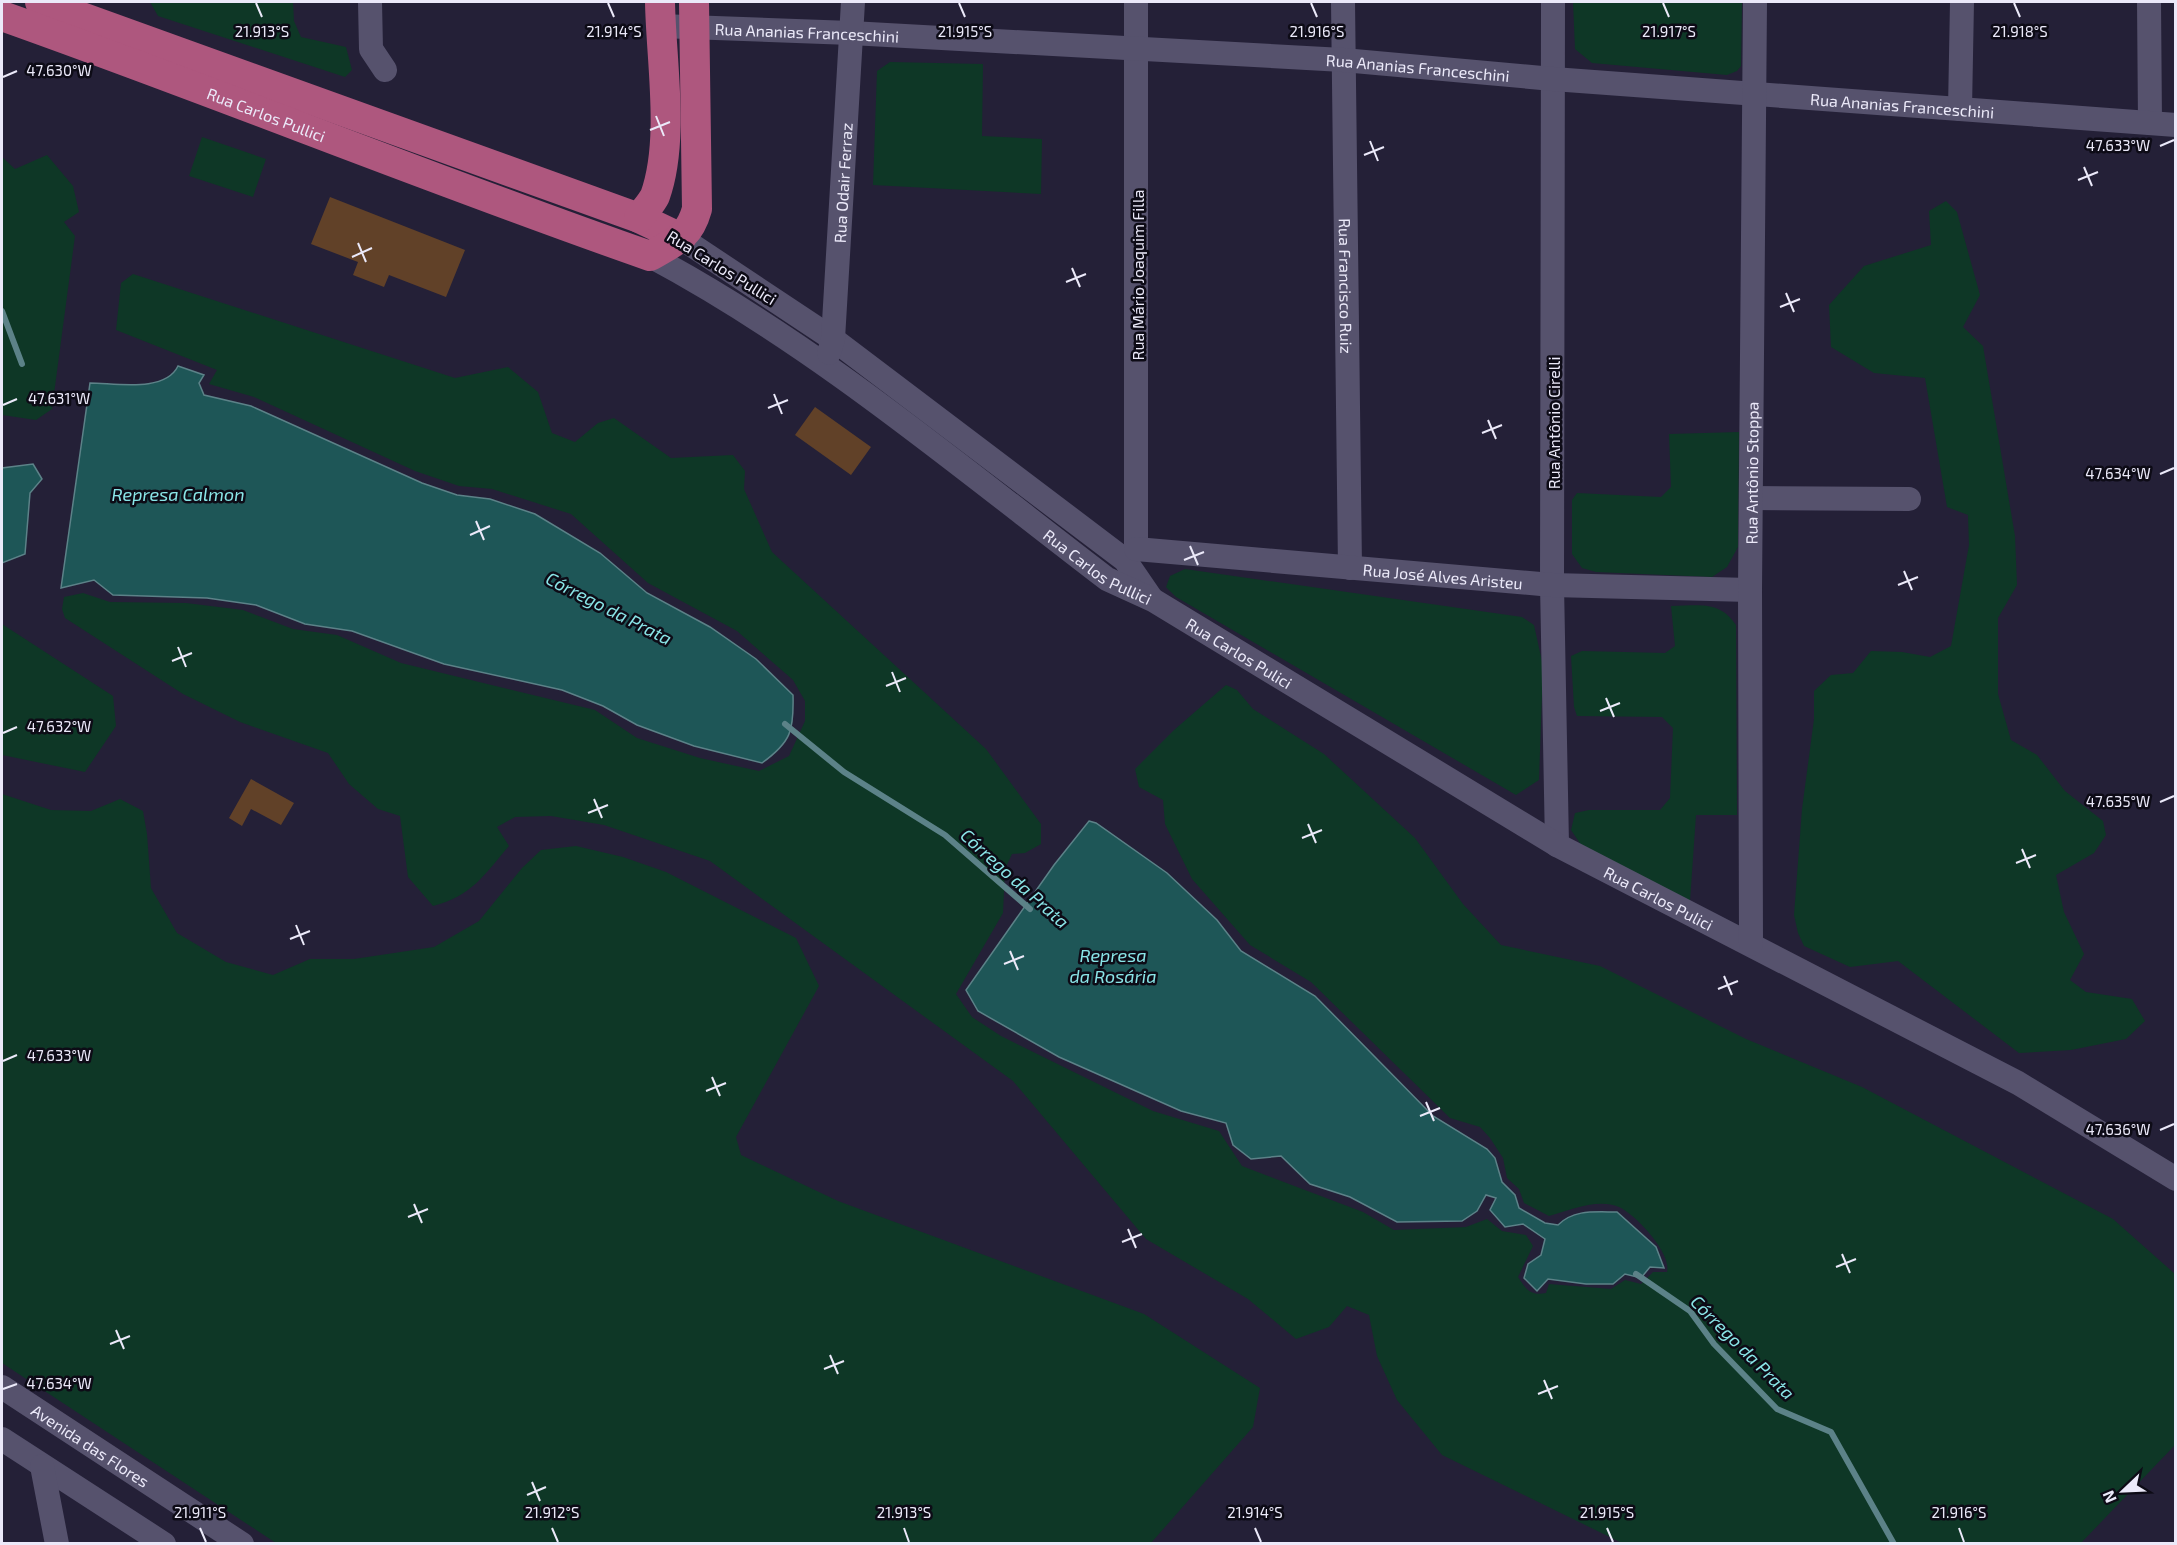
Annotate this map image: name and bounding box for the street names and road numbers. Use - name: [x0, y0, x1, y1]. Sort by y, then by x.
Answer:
- street label: Rua Ananias Franceschini: [714, 19, 900, 45]
- street label: Rua Ananias Franceschini: [1325, 50, 1511, 85]
- street label: Rua Carlos Pullici: [205, 83, 328, 145]
- street label: Rua Ananias Franceschini: [1810, 89, 1995, 121]
- street label: Rua Odair Ferraz: [829, 122, 855, 244]
- street label: Rua Mário Joaquim Filla: [1128, 190, 1147, 360]
- street label: Rua Francisco Ruiz: [1336, 218, 1357, 354]
- street label: Rua Carlos Pullici: [664, 226, 780, 308]
- street label: Rua Antônio Cirelli: [1544, 357, 1563, 489]
- street label: Rua Antônio Stoppa: [1741, 402, 1761, 545]
- street label: Rua Carlos Pullici: [1040, 525, 1155, 608]
- street label: Rua José Alves Aristeu: [1362, 559, 1524, 592]
- street label: Rua Carlos Pulici: [1183, 613, 1296, 692]
- street label: Rua Carlos Pulici: [1601, 862, 1717, 934]
- street label: Avenida das Flores: [28, 1400, 153, 1490]

